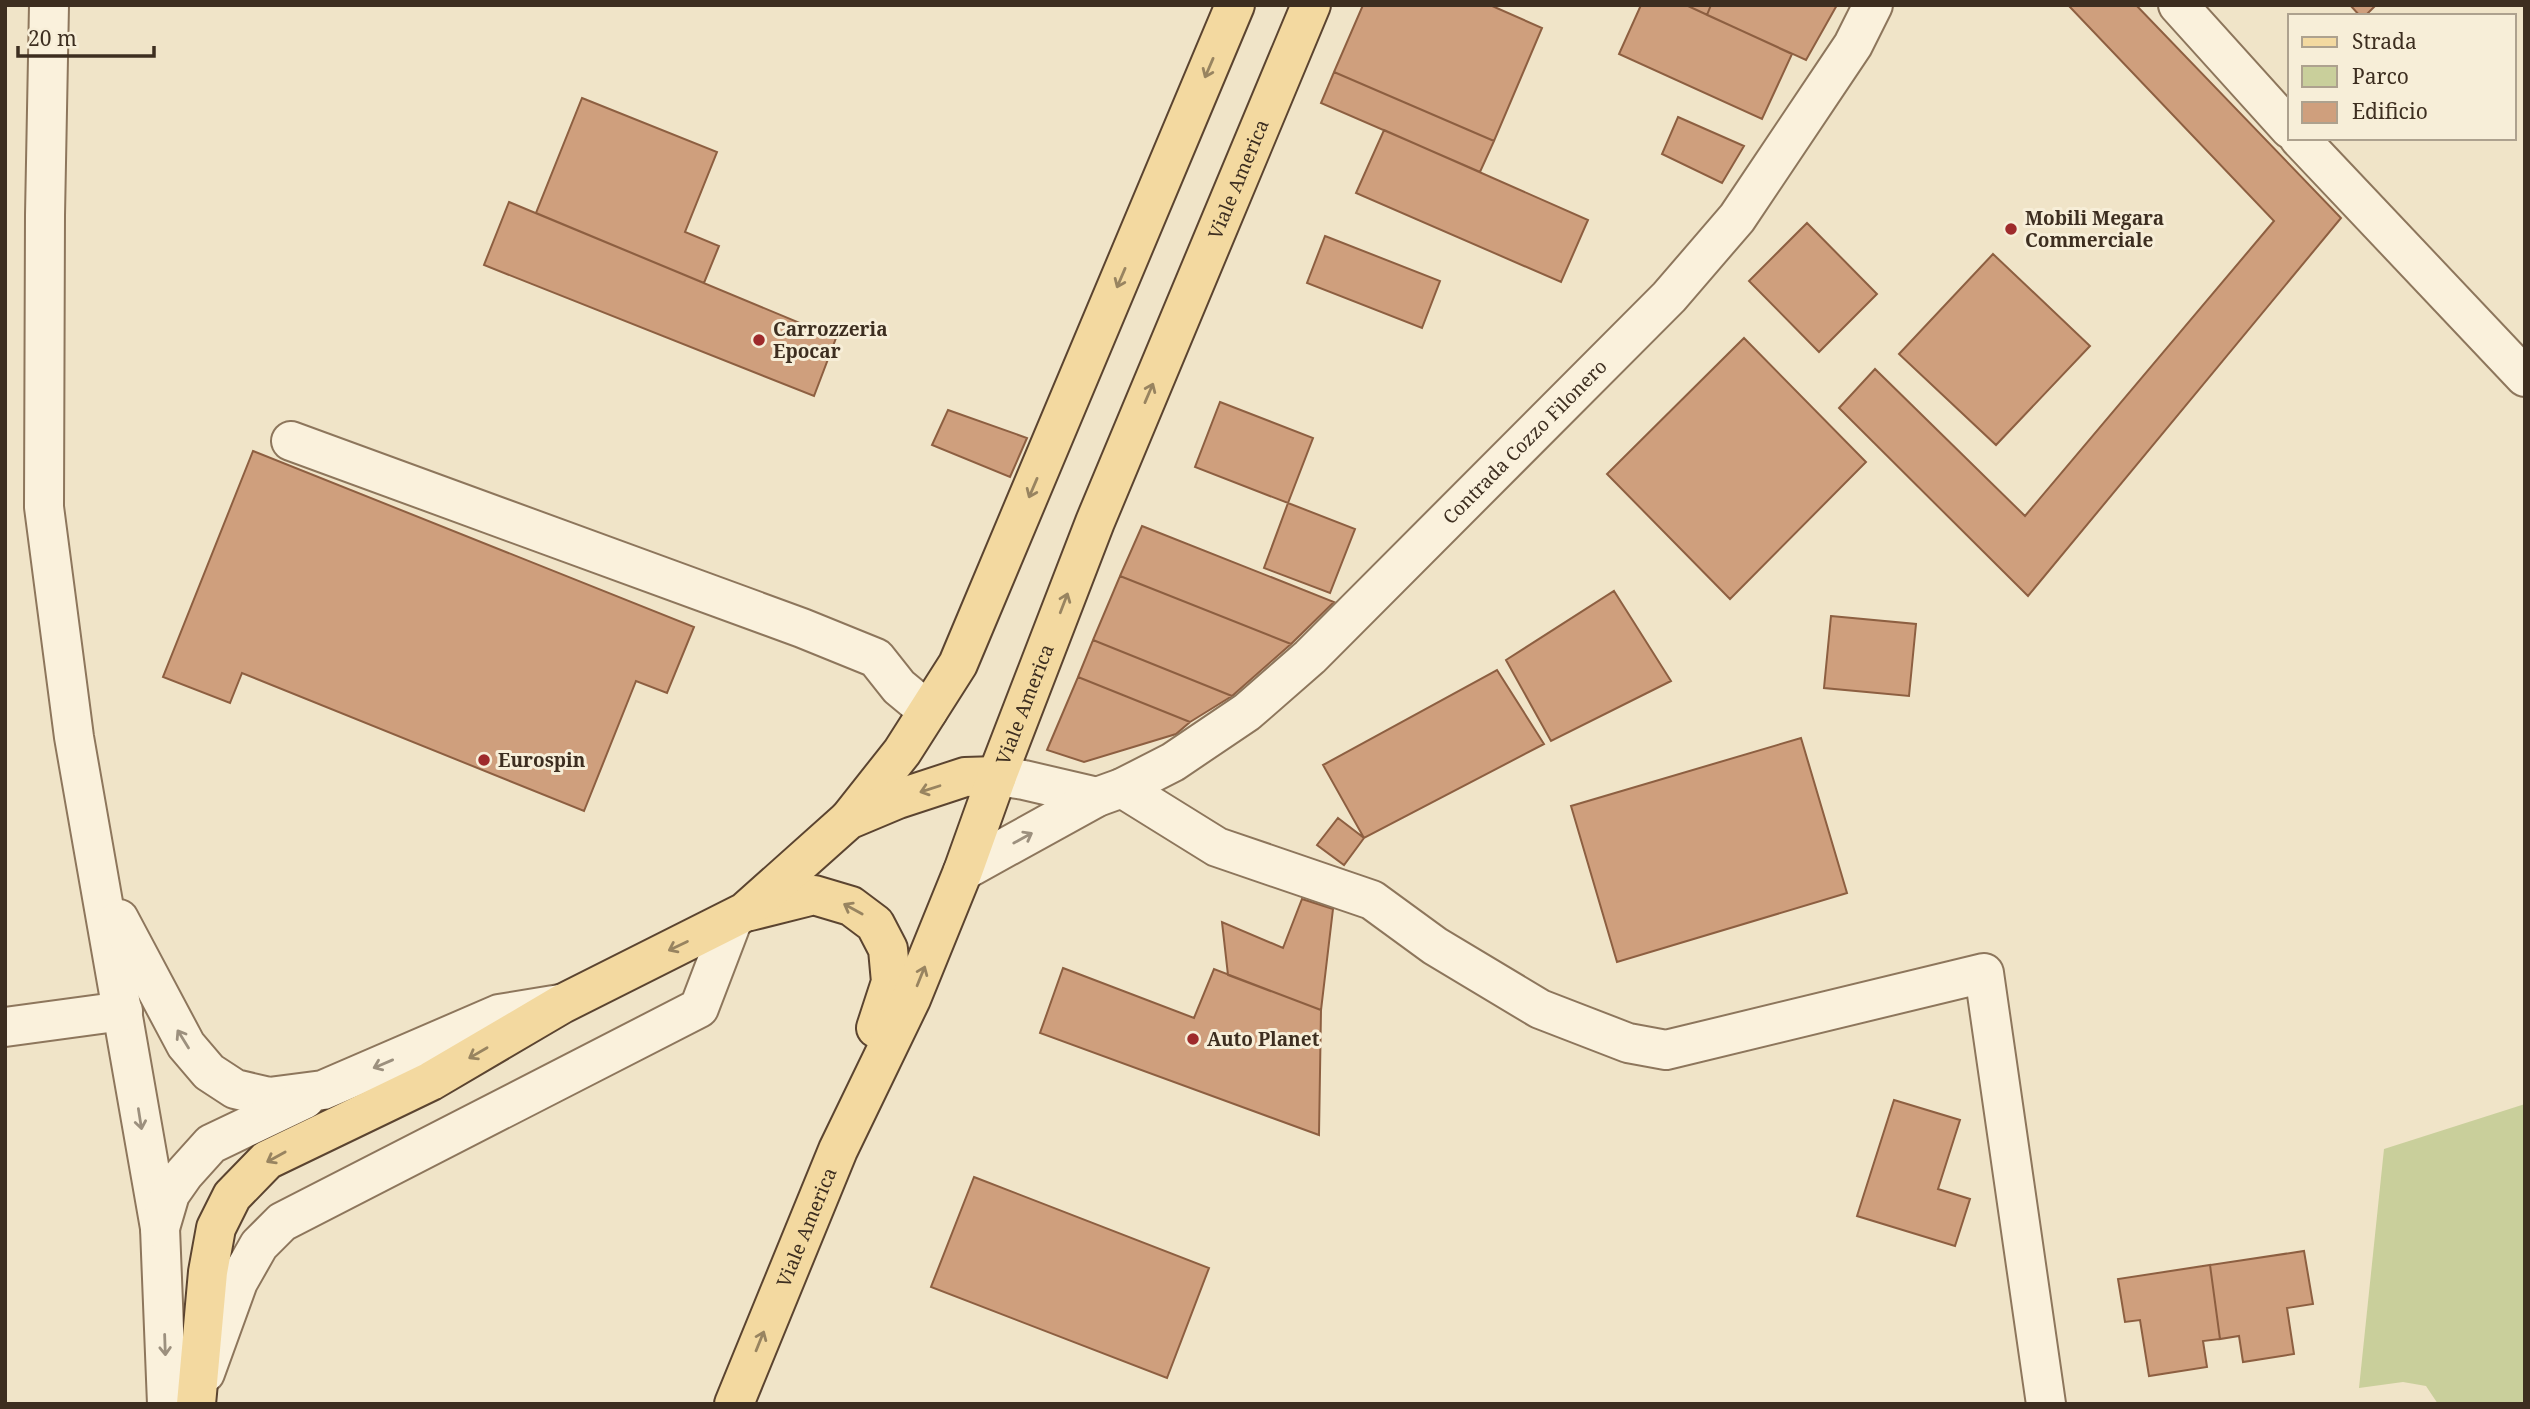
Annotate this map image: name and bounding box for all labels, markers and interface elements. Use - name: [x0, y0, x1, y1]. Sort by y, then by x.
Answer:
- scale bar: [18, 14, 154, 58]
- legend: [2288, 14, 2516, 140]
- text: 20 m: [28, 24, 77, 52]
- text: Strada: [2352, 27, 2417, 55]
- one-way arrow: [1202, 57, 1215, 79]
- text: Parco: [2352, 62, 2409, 90]
- text: Edificio: [2352, 97, 2428, 125]
- street label: Viale America: [1202, 115, 1275, 243]
- place label: Mobili Megara Commerciale: [2025, 205, 2164, 253]
- marker: Mobili Megara Commerciale: [2003, 221, 2019, 237]
- one-way arrow: [1114, 267, 1127, 288]
- place label: Carrozzeria Epocar: [773, 316, 888, 364]
- marker: Carrozzeria Epocar: [751, 332, 767, 348]
- street label: Contrada Cozzo Filonero: [1437, 354, 1613, 530]
- one-way arrow: [1144, 382, 1157, 404]
- one-way arrow: [1026, 477, 1039, 498]
- one-way arrow: [1058, 593, 1071, 615]
- street label: Viale America: [990, 640, 1060, 768]
- place label: Eurospin: [498, 747, 586, 773]
- marker: Eurospin: [476, 752, 492, 768]
- one-way arrow: [920, 784, 942, 796]
- one-way arrow: [1012, 831, 1033, 844]
- one-way arrow: [844, 902, 864, 916]
- one-way arrow: [668, 939, 689, 953]
- one-way arrow: [915, 965, 928, 987]
- place label: Auto Planet: [1207, 1026, 1320, 1052]
- one-way arrow: [176, 1030, 190, 1049]
- marker: Auto Planet: [1185, 1031, 1201, 1047]
- one-way arrow: [468, 1046, 488, 1060]
- one-way arrow: [372, 1058, 394, 1071]
- one-way arrow: [134, 1108, 147, 1130]
- one-way arrow: [266, 1150, 286, 1164]
- street label: Viale America: [770, 1163, 843, 1291]
- one-way arrow: [754, 1330, 767, 1352]
- one-way arrow: [158, 1333, 171, 1356]

